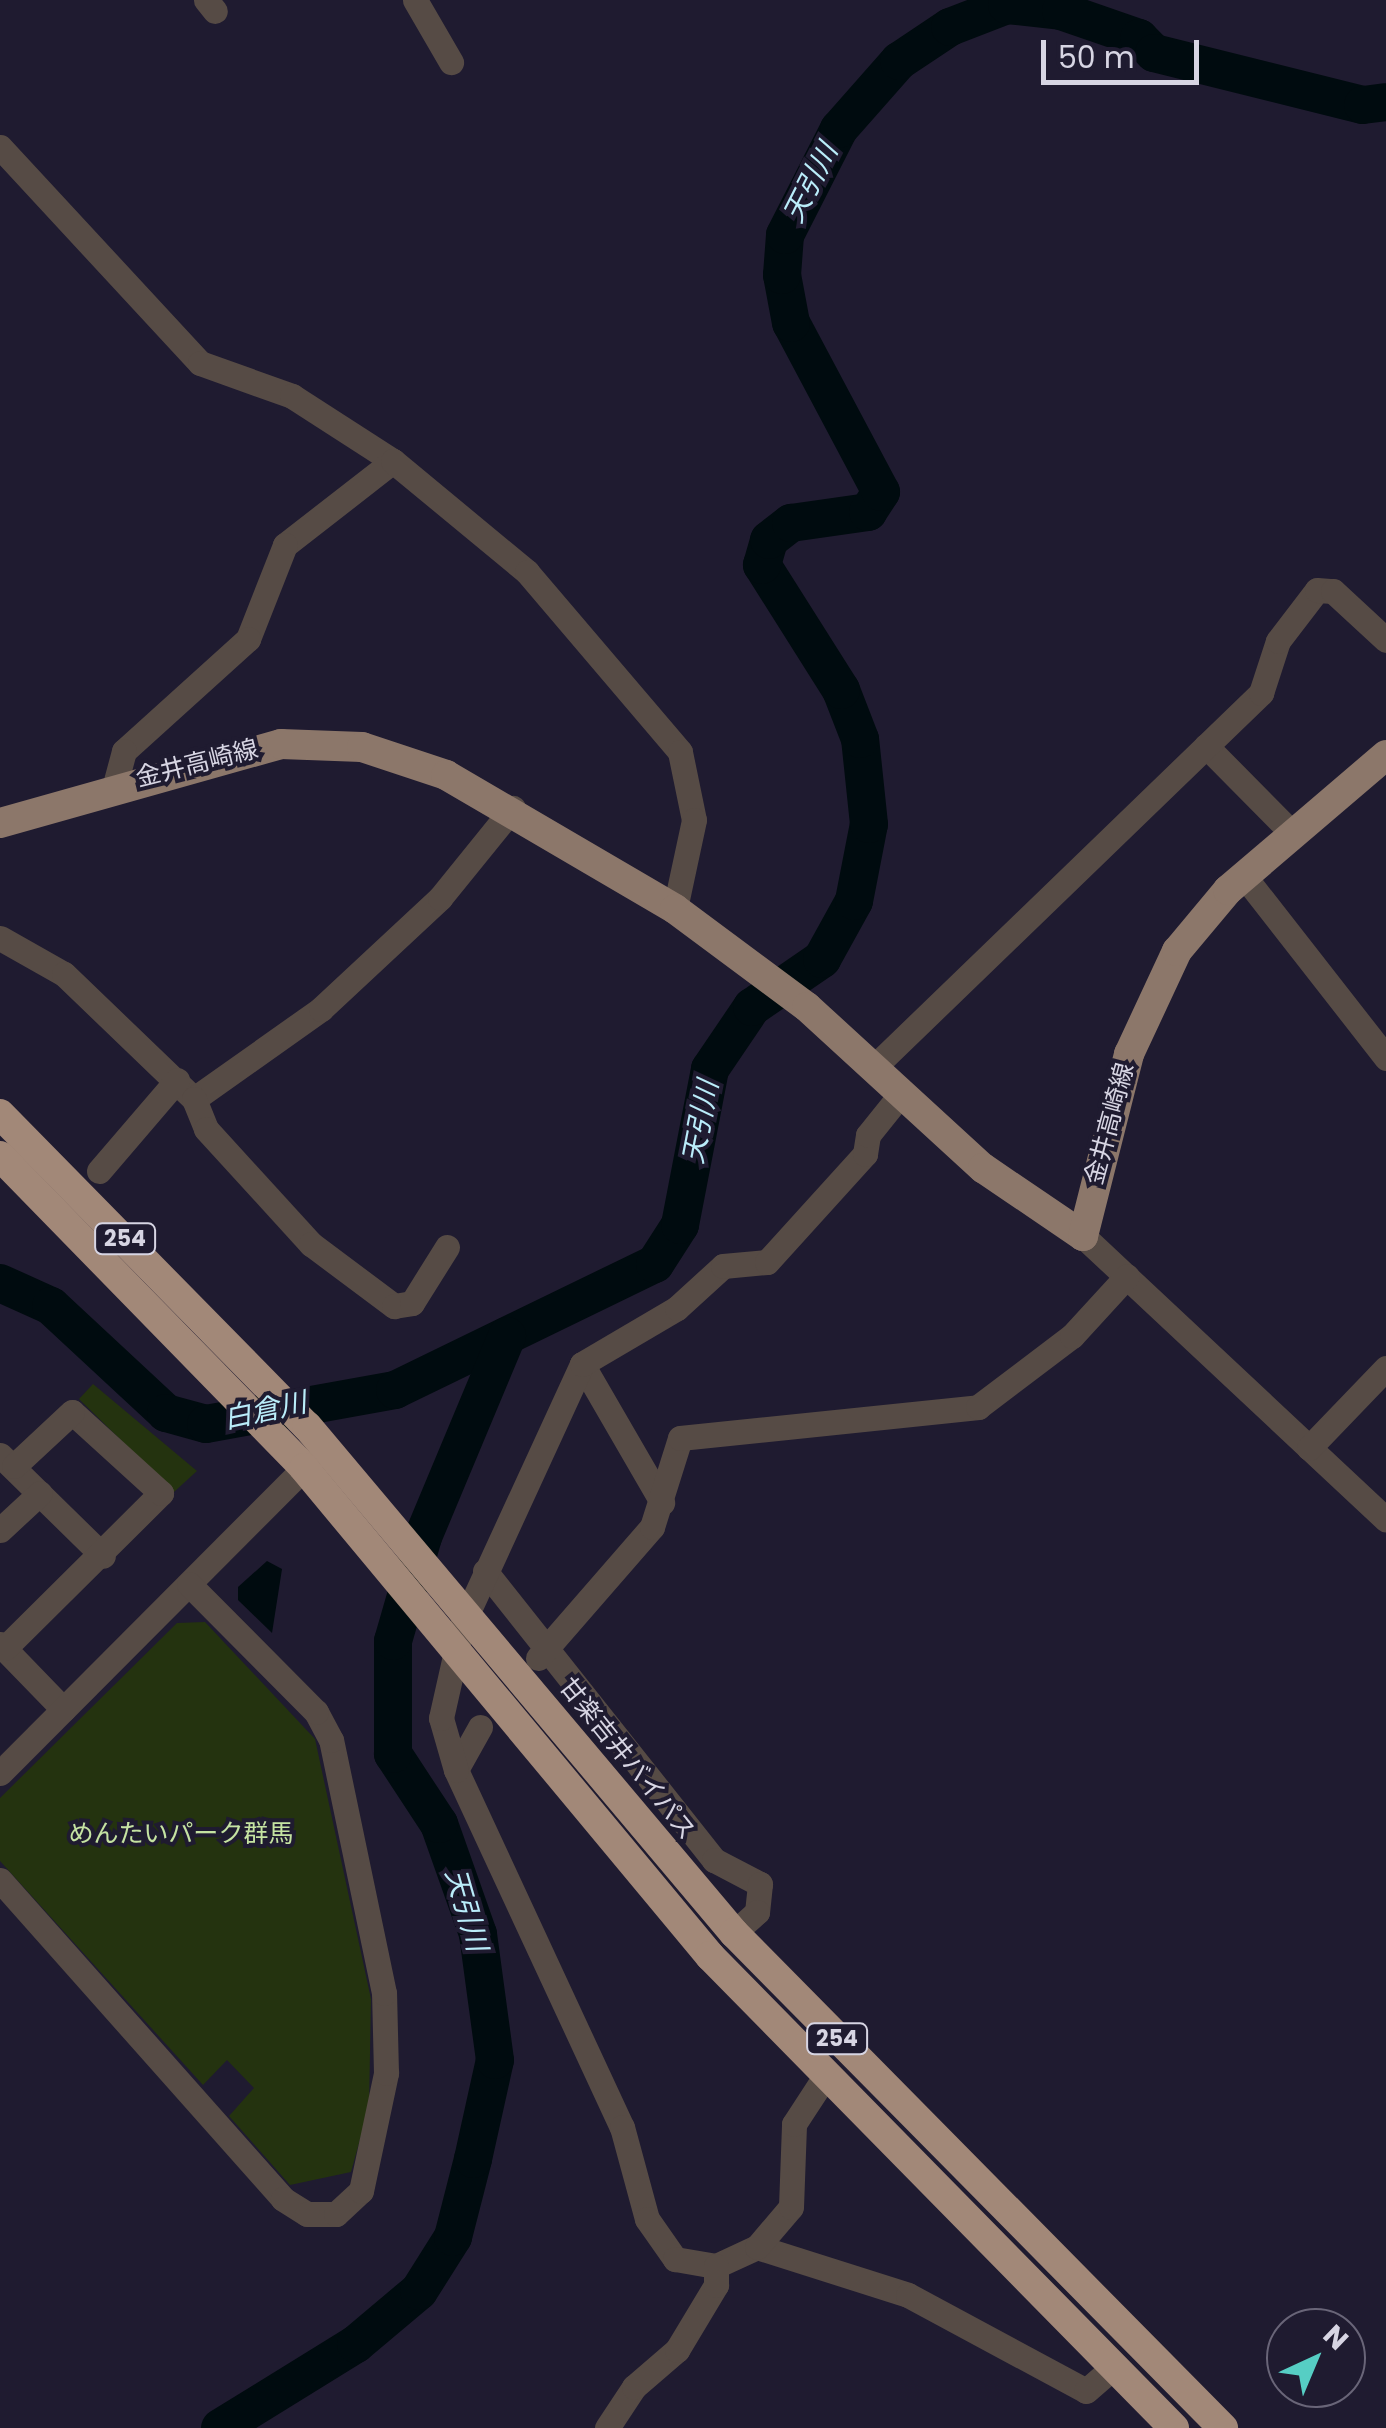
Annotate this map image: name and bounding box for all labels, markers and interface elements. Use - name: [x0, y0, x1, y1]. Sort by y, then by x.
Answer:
- scale bar: [1046, 20, 1204, 82]
- text: 50 m: [1058, 36, 1135, 79]
- water label: 天引川: [777, 138, 845, 228]
- street label: 金井高崎線: [133, 734, 261, 794]
- street label: 金井高崎線: [1079, 1060, 1141, 1188]
- water label: 天引川: [676, 1078, 726, 1166]
- road number: 254: [92, 1222, 158, 1256]
- water label: 白倉川: [220, 1386, 310, 1436]
- street label: 甘楽吉井バイパス: [552, 1672, 702, 1846]
- park label: めんたいパーク群馬: [69, 1819, 293, 1849]
- water label: 天引川: [438, 1865, 494, 1955]
- road number: 254: [804, 2022, 870, 2056]
- north arrow: [1266, 2308, 1366, 2408]
- text: N: [1315, 2316, 1357, 2359]

